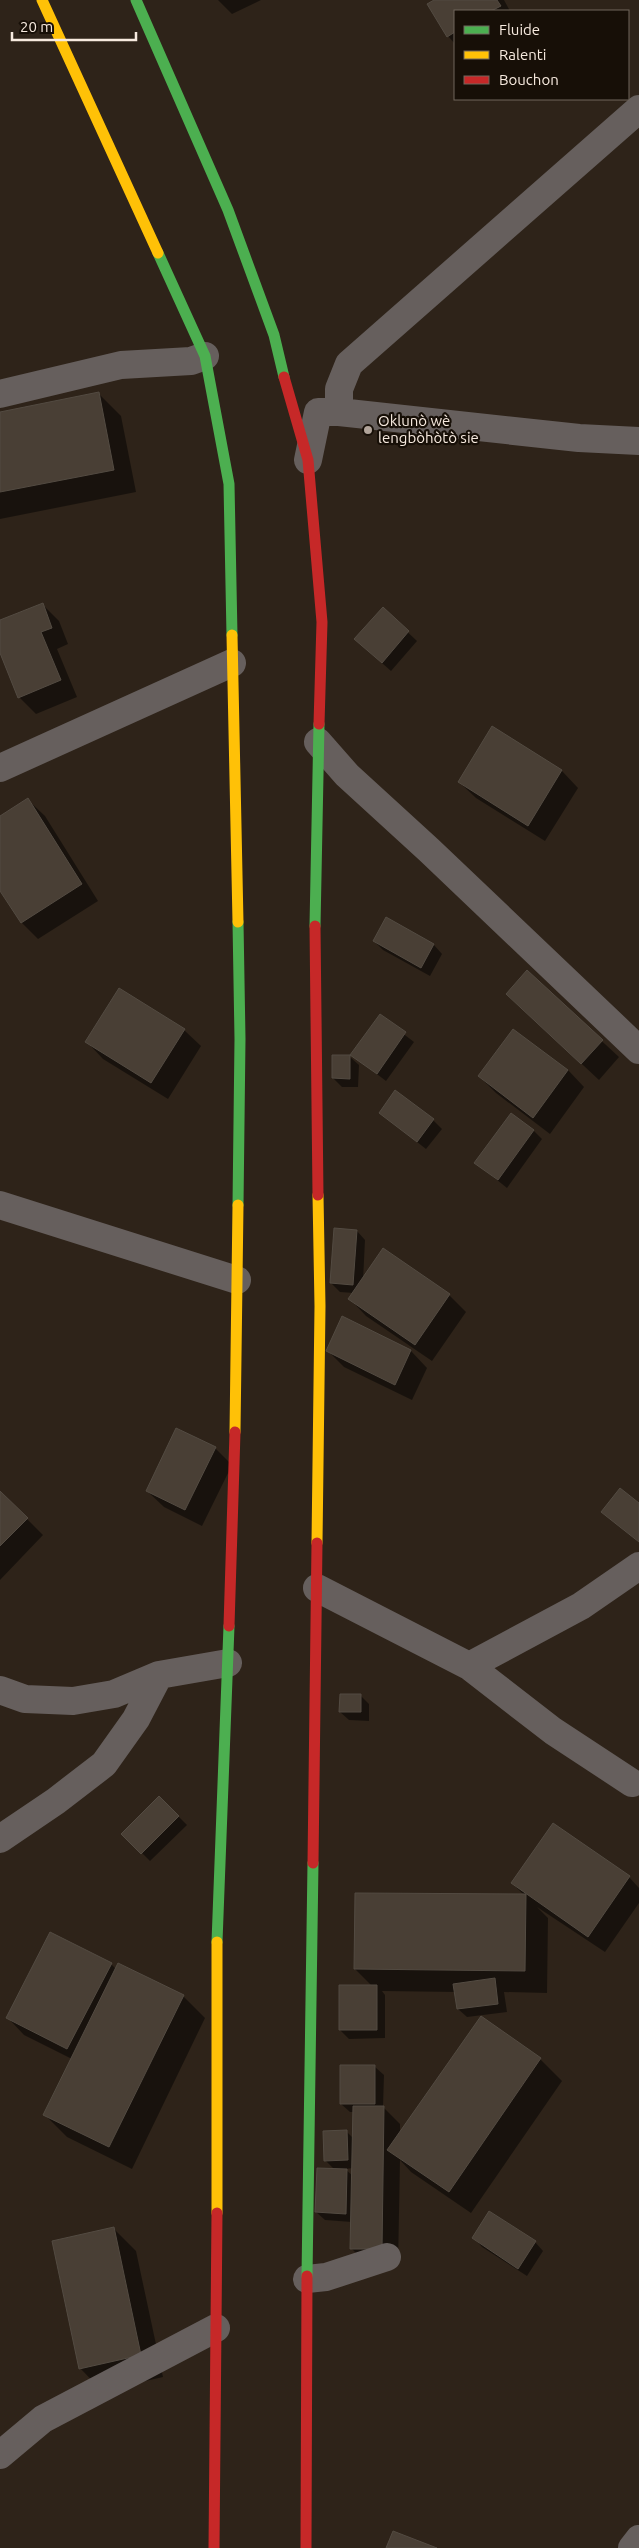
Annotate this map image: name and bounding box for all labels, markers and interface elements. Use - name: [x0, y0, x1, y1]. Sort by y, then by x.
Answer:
- scale bar: [12, 10, 136, 42]
- legend: [454, 10, 629, 100]
- text: 20 m: [20, 18, 53, 35]
- text: Fluide: [499, 21, 540, 38]
- text: Ralenti: [499, 46, 546, 63]
- text: Bouchon: [499, 71, 559, 88]
- place label: Oklunò wè lengbòhòtò sie: [378, 412, 479, 446]
- marker: Oklunò wè lengbòhòtò sie: [362, 424, 374, 436]

